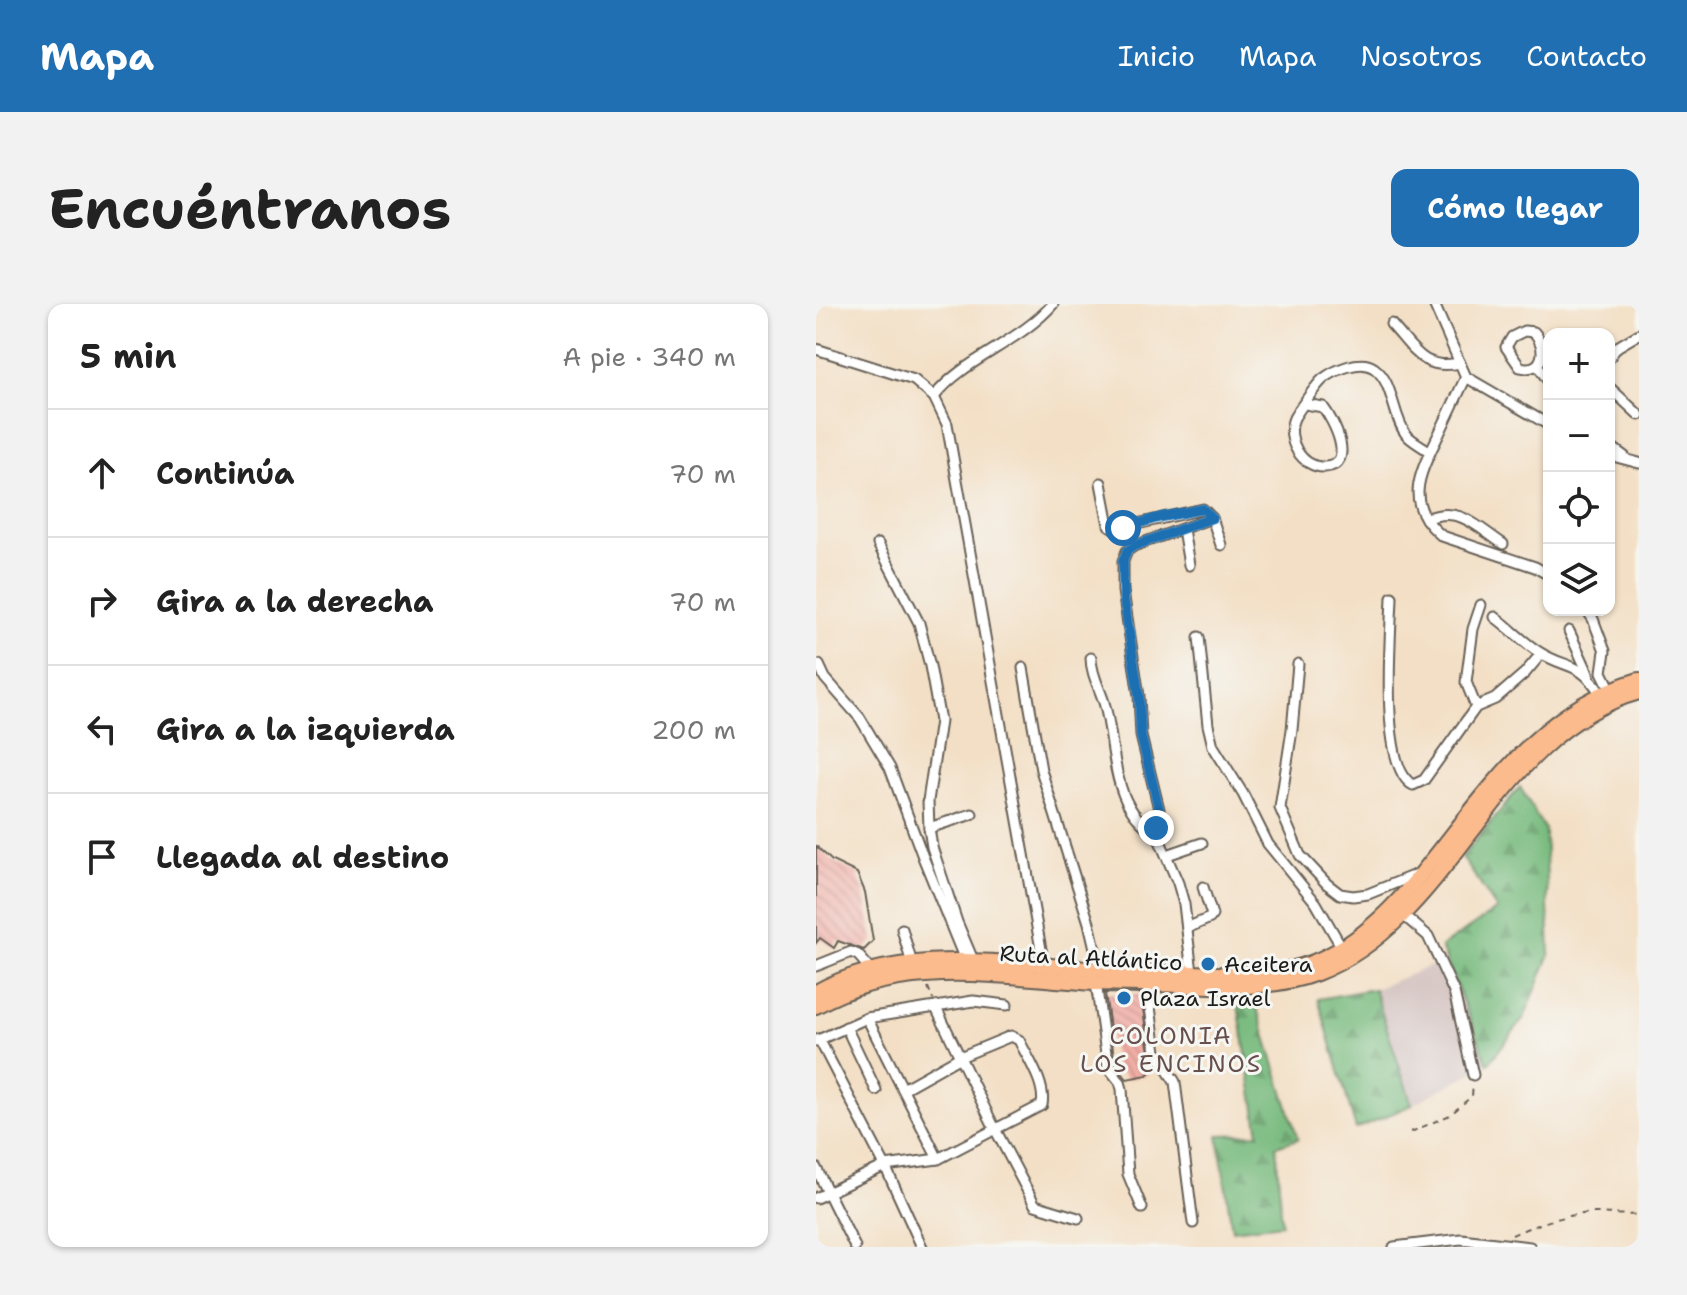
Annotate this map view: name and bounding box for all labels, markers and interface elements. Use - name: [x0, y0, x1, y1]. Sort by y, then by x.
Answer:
- text: Mapa: [40, 31, 154, 82]
- text: Inicio: [1118, 37, 1195, 75]
- text: Mapa: [1239, 37, 1316, 75]
- text: Nosotros: [1360, 37, 1482, 75]
- text: Contacto: [1526, 37, 1647, 75]
- button: Cómo llegar: [1391, 169, 1639, 247]
- text: Encuéntranos: [48, 171, 451, 246]
- map controls: [1543, 328, 1615, 616]
- button: +: [1543, 328, 1615, 400]
- text: 5 min: [80, 333, 177, 379]
- text: A pie · 340 m: [562, 339, 736, 374]
- button: −: [1543, 400, 1615, 472]
- icon: ahead: [80, 451, 124, 495]
- text: Continúa: [156, 453, 295, 494]
- text: 70 m: [669, 456, 736, 491]
- button: locate: [1543, 472, 1615, 544]
- route start: [1105, 510, 1141, 546]
- button: layers: [1543, 544, 1615, 616]
- icon: right: [80, 579, 124, 623]
- text: Gira a la derecha: [156, 581, 434, 622]
- text: 70 m: [669, 584, 736, 619]
- icon: left: [80, 707, 124, 751]
- text: Gira a la izquierda: [156, 709, 455, 750]
- text: 200 m: [651, 712, 736, 747]
- route end: [1138, 810, 1174, 846]
- icon: arrive: [80, 835, 124, 879]
- text: Llegada al destino: [156, 837, 449, 878]
- street label: Ruta al Atlántico: [999, 939, 1183, 977]
- place label: Aceitera: [1224, 950, 1313, 979]
- marker: Aceitera: [1199, 955, 1217, 973]
- place label: Plaza Israel: [1140, 984, 1271, 1013]
- marker: Plaza Israel: [1115, 989, 1133, 1007]
- district label: COLONIA LOS ENCINOS: [1080, 1020, 1262, 1080]

